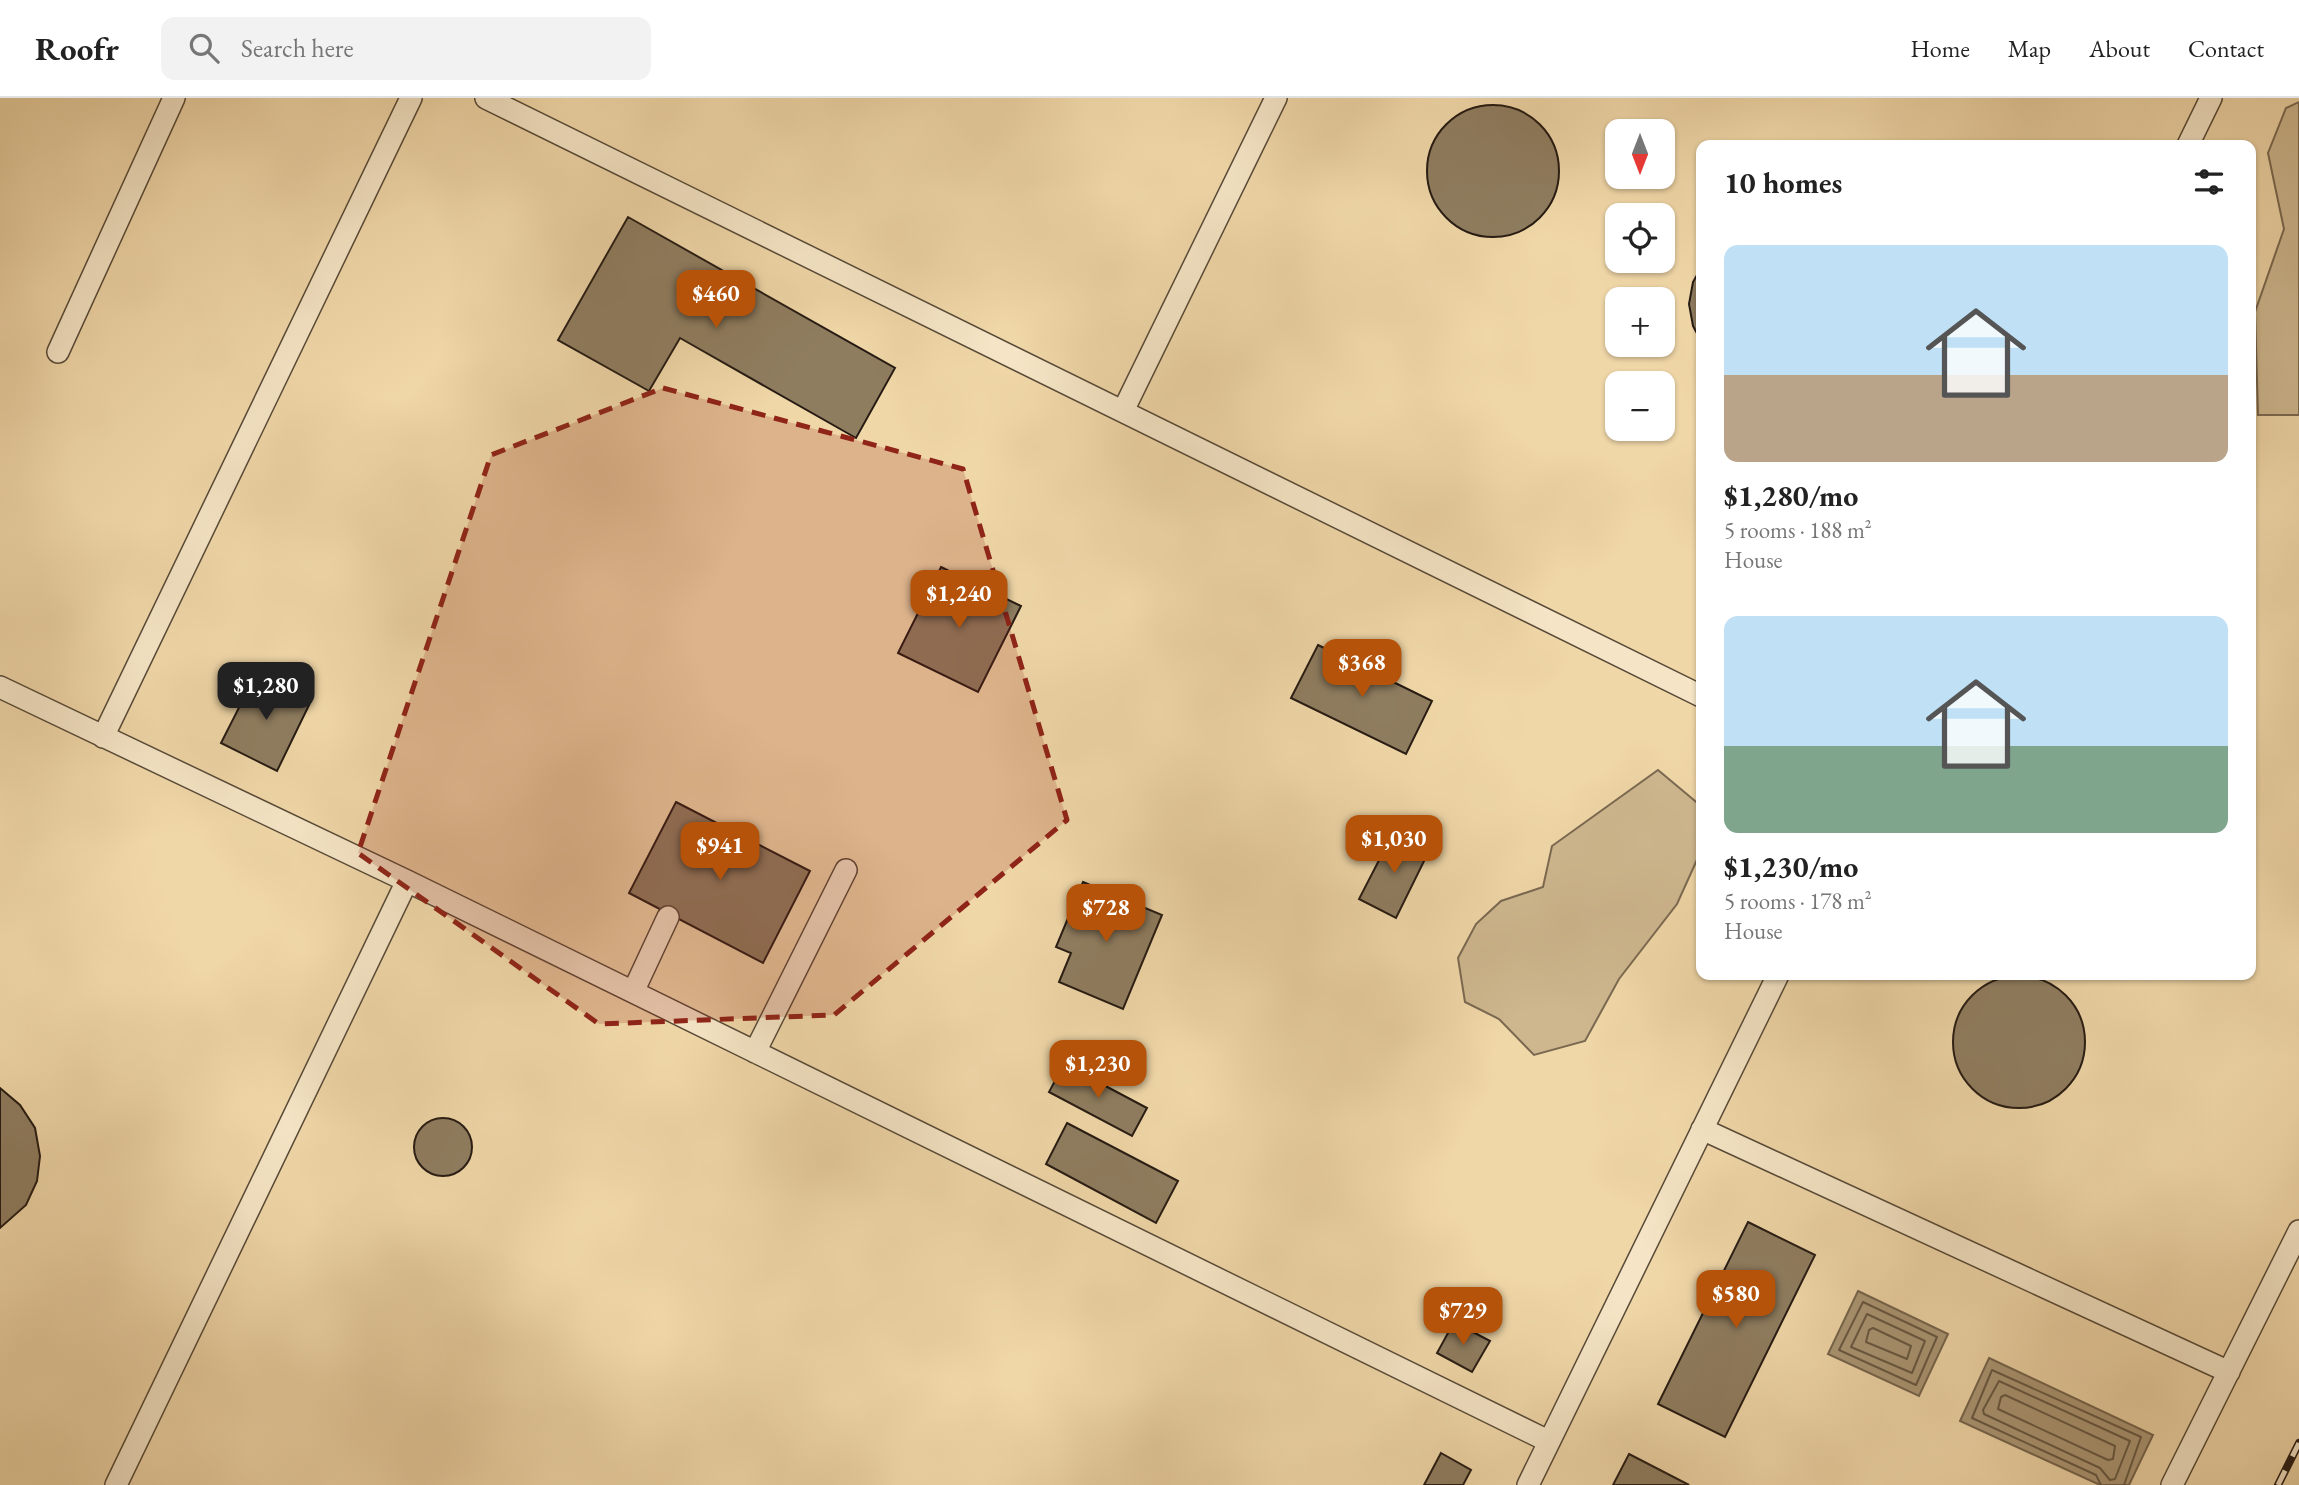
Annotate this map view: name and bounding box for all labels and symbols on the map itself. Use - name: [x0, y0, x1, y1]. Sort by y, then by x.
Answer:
- north arrow: [1605, 119, 1675, 189]
- pin: $460: [675, 271, 757, 330]
- pin: $1,240: [902, 570, 1016, 630]
- pin: $368: [1321, 640, 1403, 699]
- pin: $1,280: [209, 662, 323, 722]
- pin: $1,030: [1337, 816, 1451, 875]
- pin: $941: [679, 822, 761, 882]
- pin: $728: [1065, 884, 1147, 944]
- pin: $1,230: [1041, 1040, 1155, 1100]
- pin: $580: [1695, 1270, 1777, 1330]
- pin: $729: [1422, 1288, 1504, 1347]

